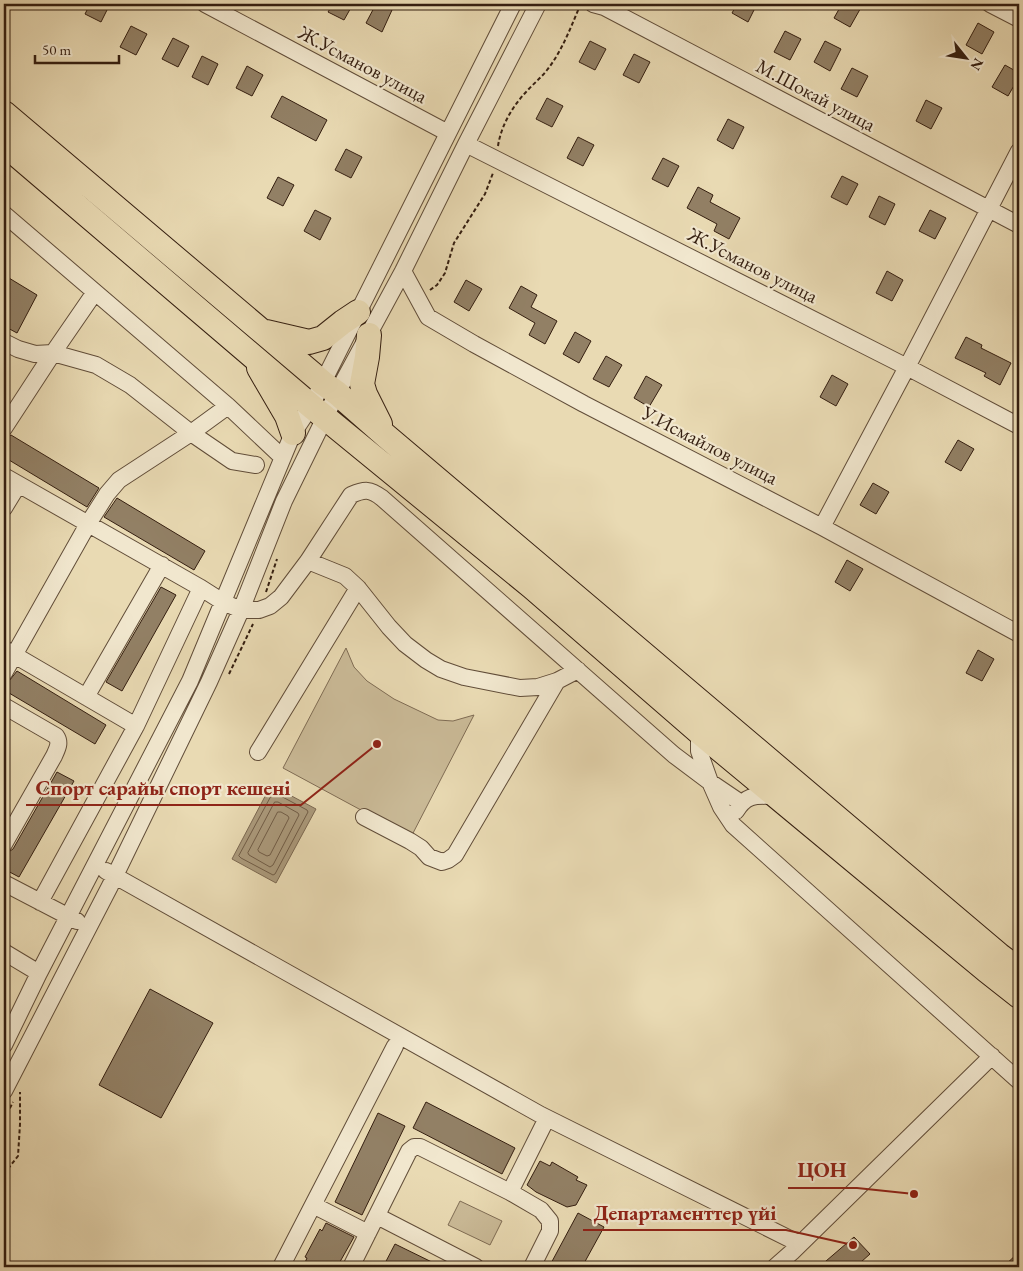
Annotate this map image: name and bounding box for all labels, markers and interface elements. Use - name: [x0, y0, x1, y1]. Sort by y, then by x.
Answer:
- street label: Ж.Усманов улица: [293, 19, 432, 109]
- scale bar: [35, 32, 119, 64]
- north arrow: [940, 32, 990, 82]
- text: 50 m: [42, 40, 71, 59]
- street label: М.Шокай улица: [752, 53, 880, 137]
- text: N: [966, 55, 988, 74]
- street label: Ж.Усманов улица: [683, 221, 822, 309]
- street label: У.Исмайлов улица: [637, 399, 782, 490]
- callout: Спорт сарайы спорт кешені: [26, 769, 301, 805]
- text: Спорт сарайы спорт кешені: [35, 774, 291, 801]
- callout: ЦОН: [788, 1152, 857, 1188]
- text: ЦОН: [797, 1156, 847, 1183]
- callout: Департаменттер үйі: [583, 1194, 786, 1230]
- text: Департаменттер үйі: [593, 1199, 777, 1226]

